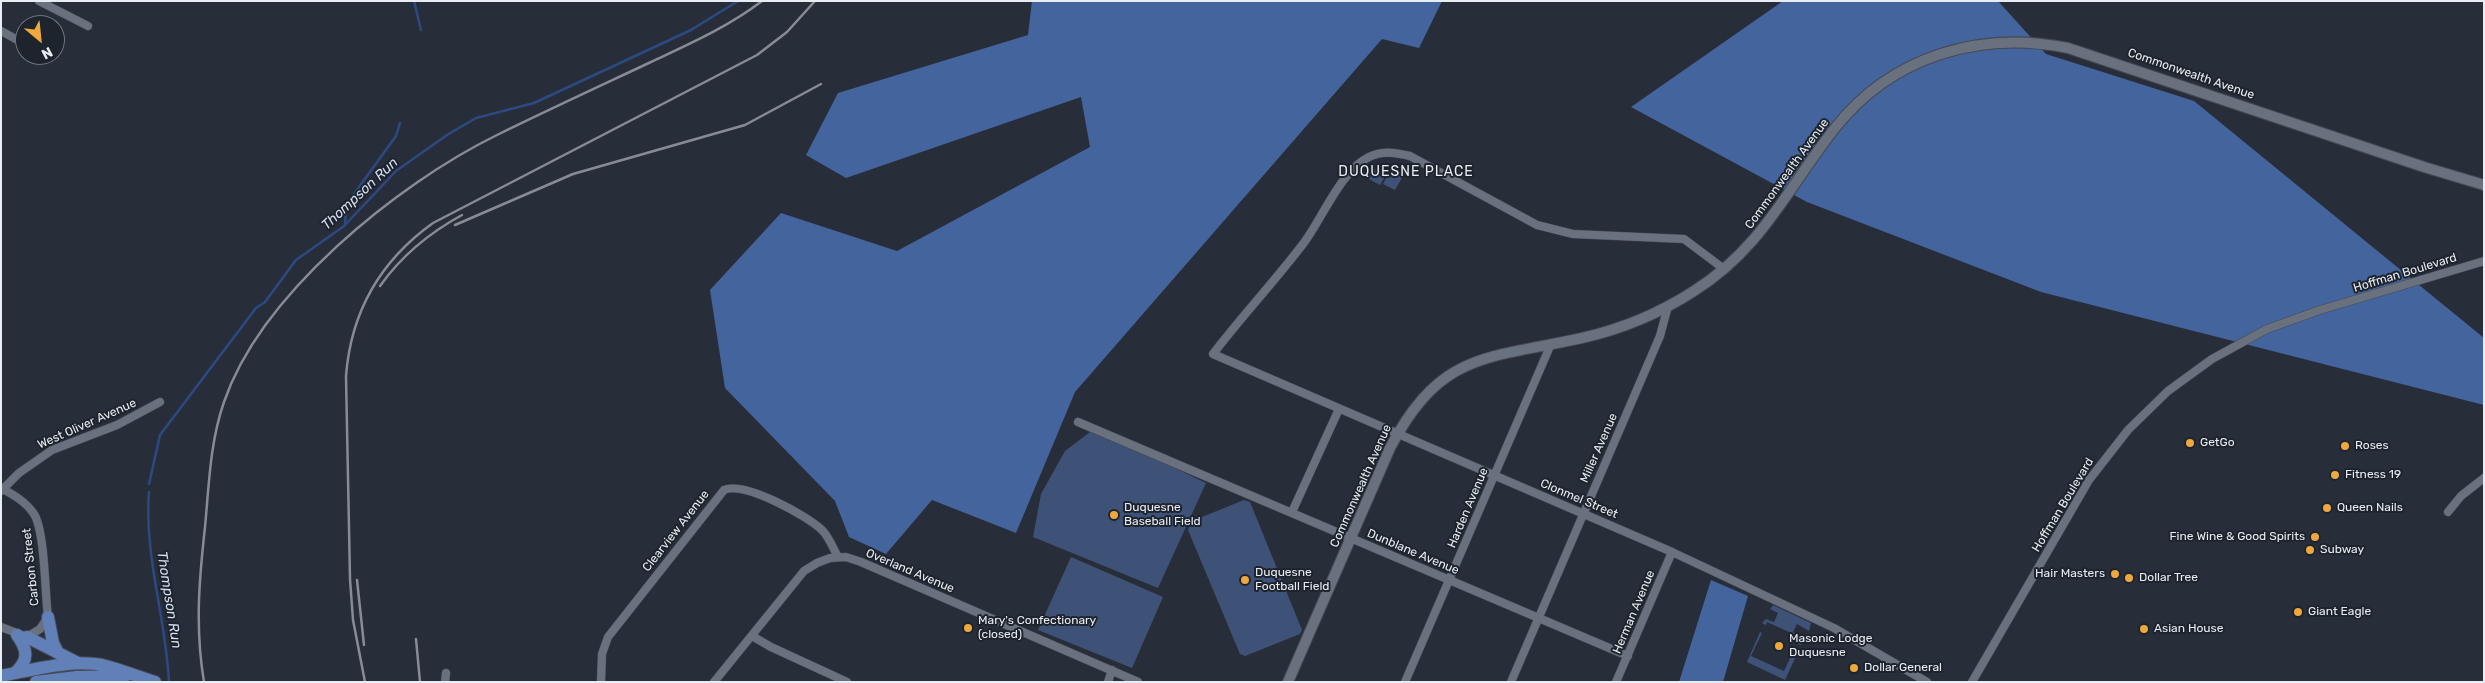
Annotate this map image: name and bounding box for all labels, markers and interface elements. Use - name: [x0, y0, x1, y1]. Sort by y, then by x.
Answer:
- north arrow: [15, 15, 65, 65]
- text: N: [38, 43, 55, 63]
- street label: Commonwealth Avenue: [2126, 46, 2256, 102]
- street label: Commonwealth Avenue: [1742, 116, 1832, 232]
- water label: Thompson Run: [318, 154, 402, 234]
- district label: DUQUESNE PLACE: [1337, 164, 1475, 180]
- street label: Hoffman Boulevard: [2352, 250, 2458, 296]
- street label: West Oliver Avenue: [35, 396, 139, 452]
- street label: Miller Avenue: [1577, 411, 1621, 485]
- street label: Commonwealth Avenue: [1327, 422, 1395, 550]
- place label: GetGo: [2200, 436, 2235, 450]
- marker: GetGo: [2184, 437, 2196, 449]
- place label: Roses: [2355, 439, 2389, 453]
- marker: Roses: [2339, 440, 2351, 452]
- street label: Hoffman Boulevard: [2029, 455, 2097, 555]
- street label: Harden Avenue: [1445, 466, 1491, 550]
- place label: Fitness 19: [2345, 468, 2401, 482]
- marker: Fitness 19: [2329, 469, 2341, 481]
- street label: Clonmel Street: [1538, 476, 1620, 522]
- street label: Clearview Avenue: [640, 487, 712, 575]
- place label: Duquesne Baseball Field: [1124, 501, 1201, 529]
- place label: Queen Nails: [2337, 501, 2403, 515]
- marker: Queen Nails: [2321, 502, 2333, 514]
- marker: Duquesne Baseball Field: [1108, 509, 1120, 521]
- street label: Dunblane Avenue: [1365, 526, 1461, 578]
- street label: Carbon Street: [20, 527, 42, 607]
- place label: Fine Wine & Good Spirits: [2170, 530, 2305, 544]
- marker: Fine Wine & Good Spirits: [2309, 531, 2321, 543]
- place label: Subway: [2320, 543, 2364, 557]
- marker: Subway: [2304, 544, 2316, 556]
- street label: Overland Avenue: [864, 546, 956, 596]
- water label: Thompson Run: [153, 550, 185, 650]
- place label: Duquesne Football Field: [1255, 566, 1330, 594]
- place label: Hair Masters: [2035, 567, 2105, 581]
- street label: Herman Avenue: [1610, 568, 1658, 656]
- marker: Hair Masters: [2109, 568, 2121, 580]
- place label: Dollar Tree: [2139, 571, 2198, 585]
- marker: Dollar Tree: [2123, 572, 2135, 584]
- marker: Duquesne Football Field: [1239, 574, 1251, 586]
- place label: Giant Eagle: [2308, 605, 2371, 619]
- marker: Giant Eagle: [2292, 606, 2304, 618]
- place label: Mary's Confectionary (closed): [978, 614, 1096, 642]
- marker: Mary's Confectionary (closed): [962, 622, 974, 634]
- place label: Asian House: [2154, 622, 2223, 636]
- marker: Asian House: [2138, 623, 2150, 635]
- place label: Masonic Lodge Duquesne: [1789, 632, 1872, 660]
- marker: Masonic Lodge Duquesne: [1773, 640, 1785, 652]
- place label: Dollar General: [1864, 661, 1942, 675]
- marker: Dollar General: [1848, 662, 1860, 674]

